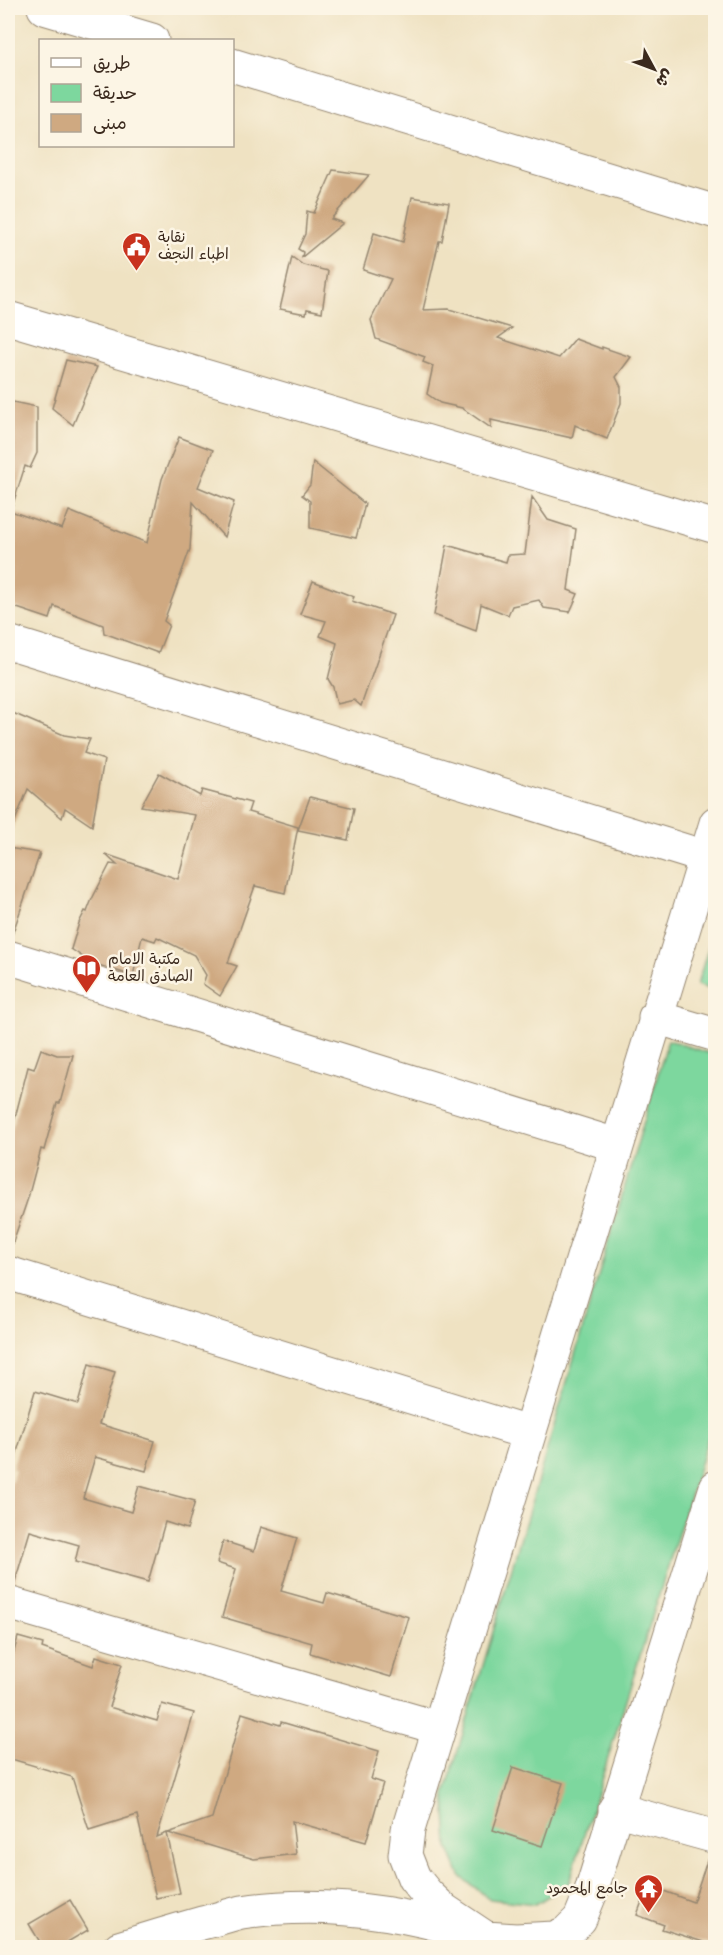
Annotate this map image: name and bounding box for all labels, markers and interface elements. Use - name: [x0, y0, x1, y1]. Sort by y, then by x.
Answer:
- legend: [39, 39, 234, 147]
- north arrow: [624, 39, 684, 99]
- text: طريق: [93, 48, 131, 75]
- text: ش: [651, 65, 681, 94]
- text: حديقة: [93, 78, 137, 105]
- text: مبنى: [93, 108, 127, 135]
- place label: نقابة اطباء النجف: [158, 224, 229, 264]
- public building icon: نقابة اطباء النجف: [121, 230, 153, 272]
- place label: مكتبة الامام الصادق العامة: [108, 946, 193, 986]
- library icon: مكتبة الامام الصادق العامة: [71, 952, 103, 994]
- temple icon: جامع المحمود: [633, 1872, 665, 1914]
- place label: جامع المحمود: [546, 1875, 628, 1899]

